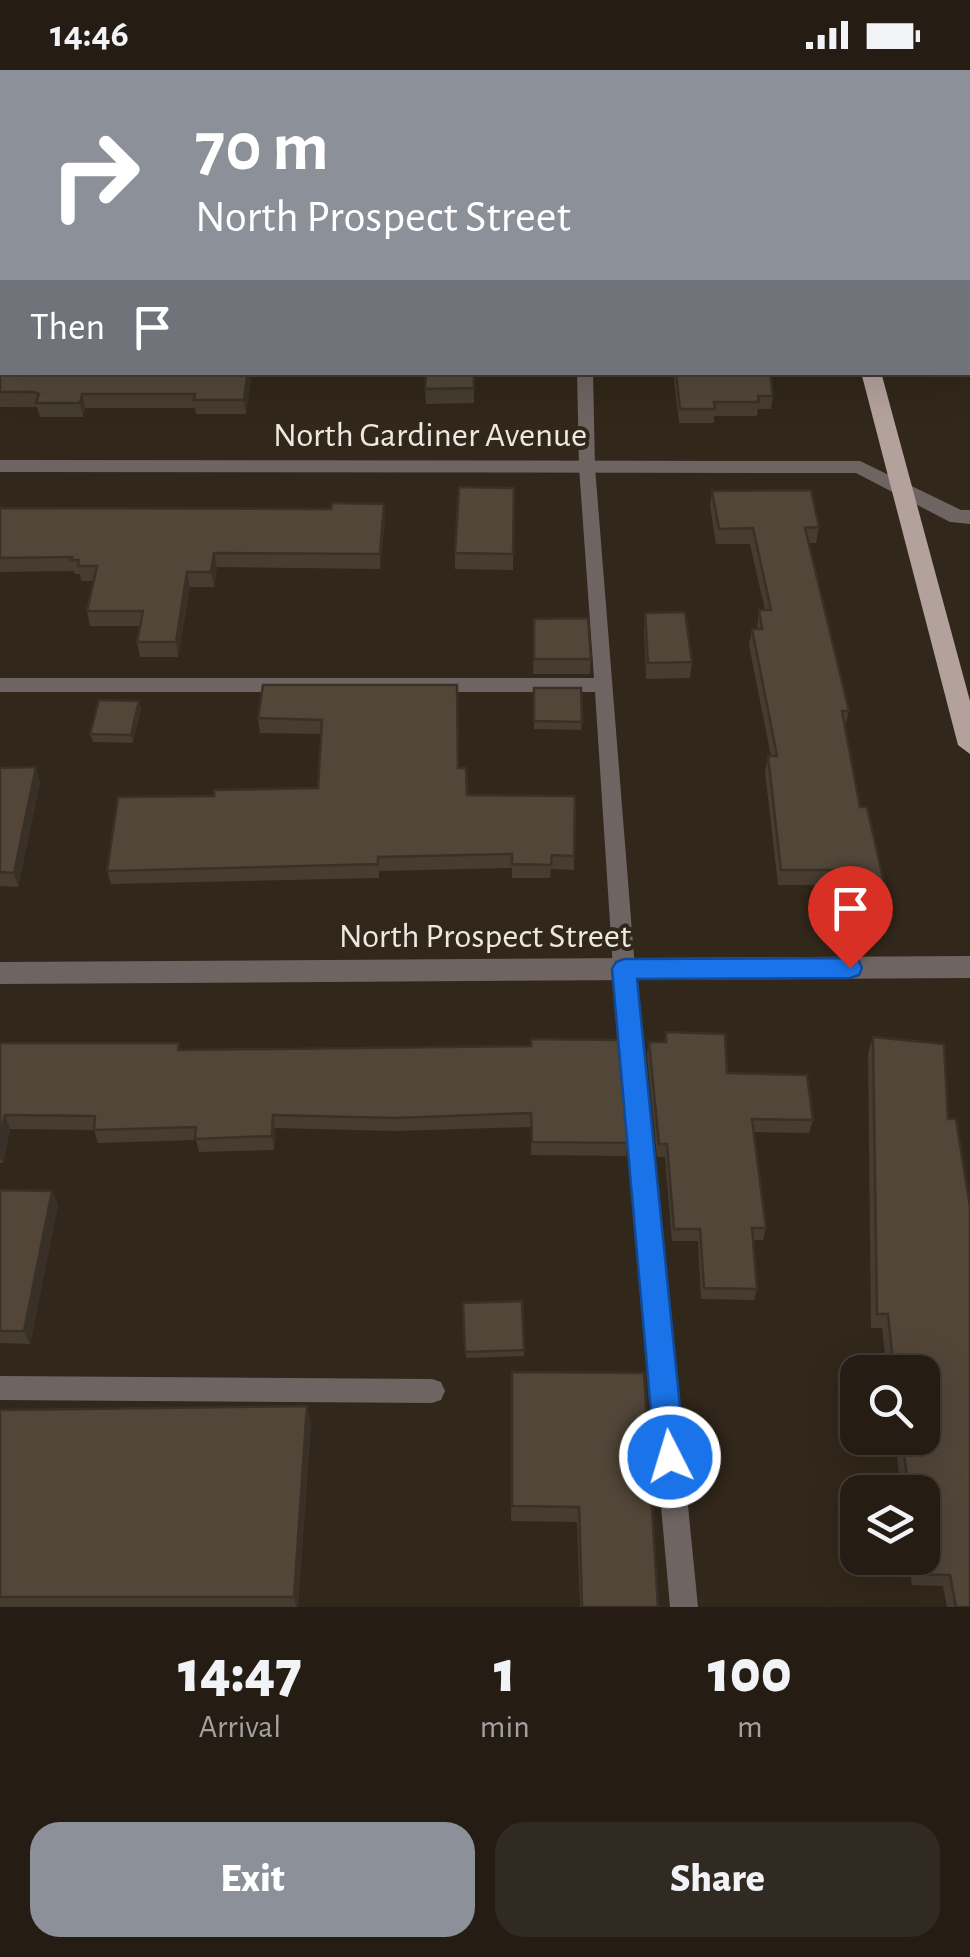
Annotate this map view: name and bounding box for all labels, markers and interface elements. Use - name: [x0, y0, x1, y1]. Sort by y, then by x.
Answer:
- text: 14:46: [50, 16, 129, 54]
- icon: right: [30, 110, 160, 240]
- text: 70 m: [195, 113, 329, 183]
- text: North Prospect Street: [195, 195, 571, 240]
- icon: arrive: [125, 300, 180, 355]
- text: Then: [30, 309, 105, 347]
- street label: North Gardiner Avenue: [273, 418, 587, 453]
- pin: [808, 866, 893, 969]
- icon: arrive: [823, 881, 878, 936]
- street label: North Prospect Street: [339, 919, 631, 954]
- map controls: [840, 1355, 940, 1575]
- button: search: [840, 1355, 940, 1455]
- position arrow: [618, 1405, 722, 1509]
- button: layers: [840, 1475, 940, 1575]
- text: 14:47: [178, 1643, 302, 1703]
- text: 1: [494, 1643, 516, 1703]
- text: 100: [708, 1643, 792, 1703]
- text: Arrival: [199, 1711, 281, 1743]
- text: min: [480, 1711, 530, 1743]
- text: m: [737, 1711, 763, 1743]
- button: Exit: [30, 1822, 475, 1937]
- button: Share: [495, 1822, 940, 1937]

